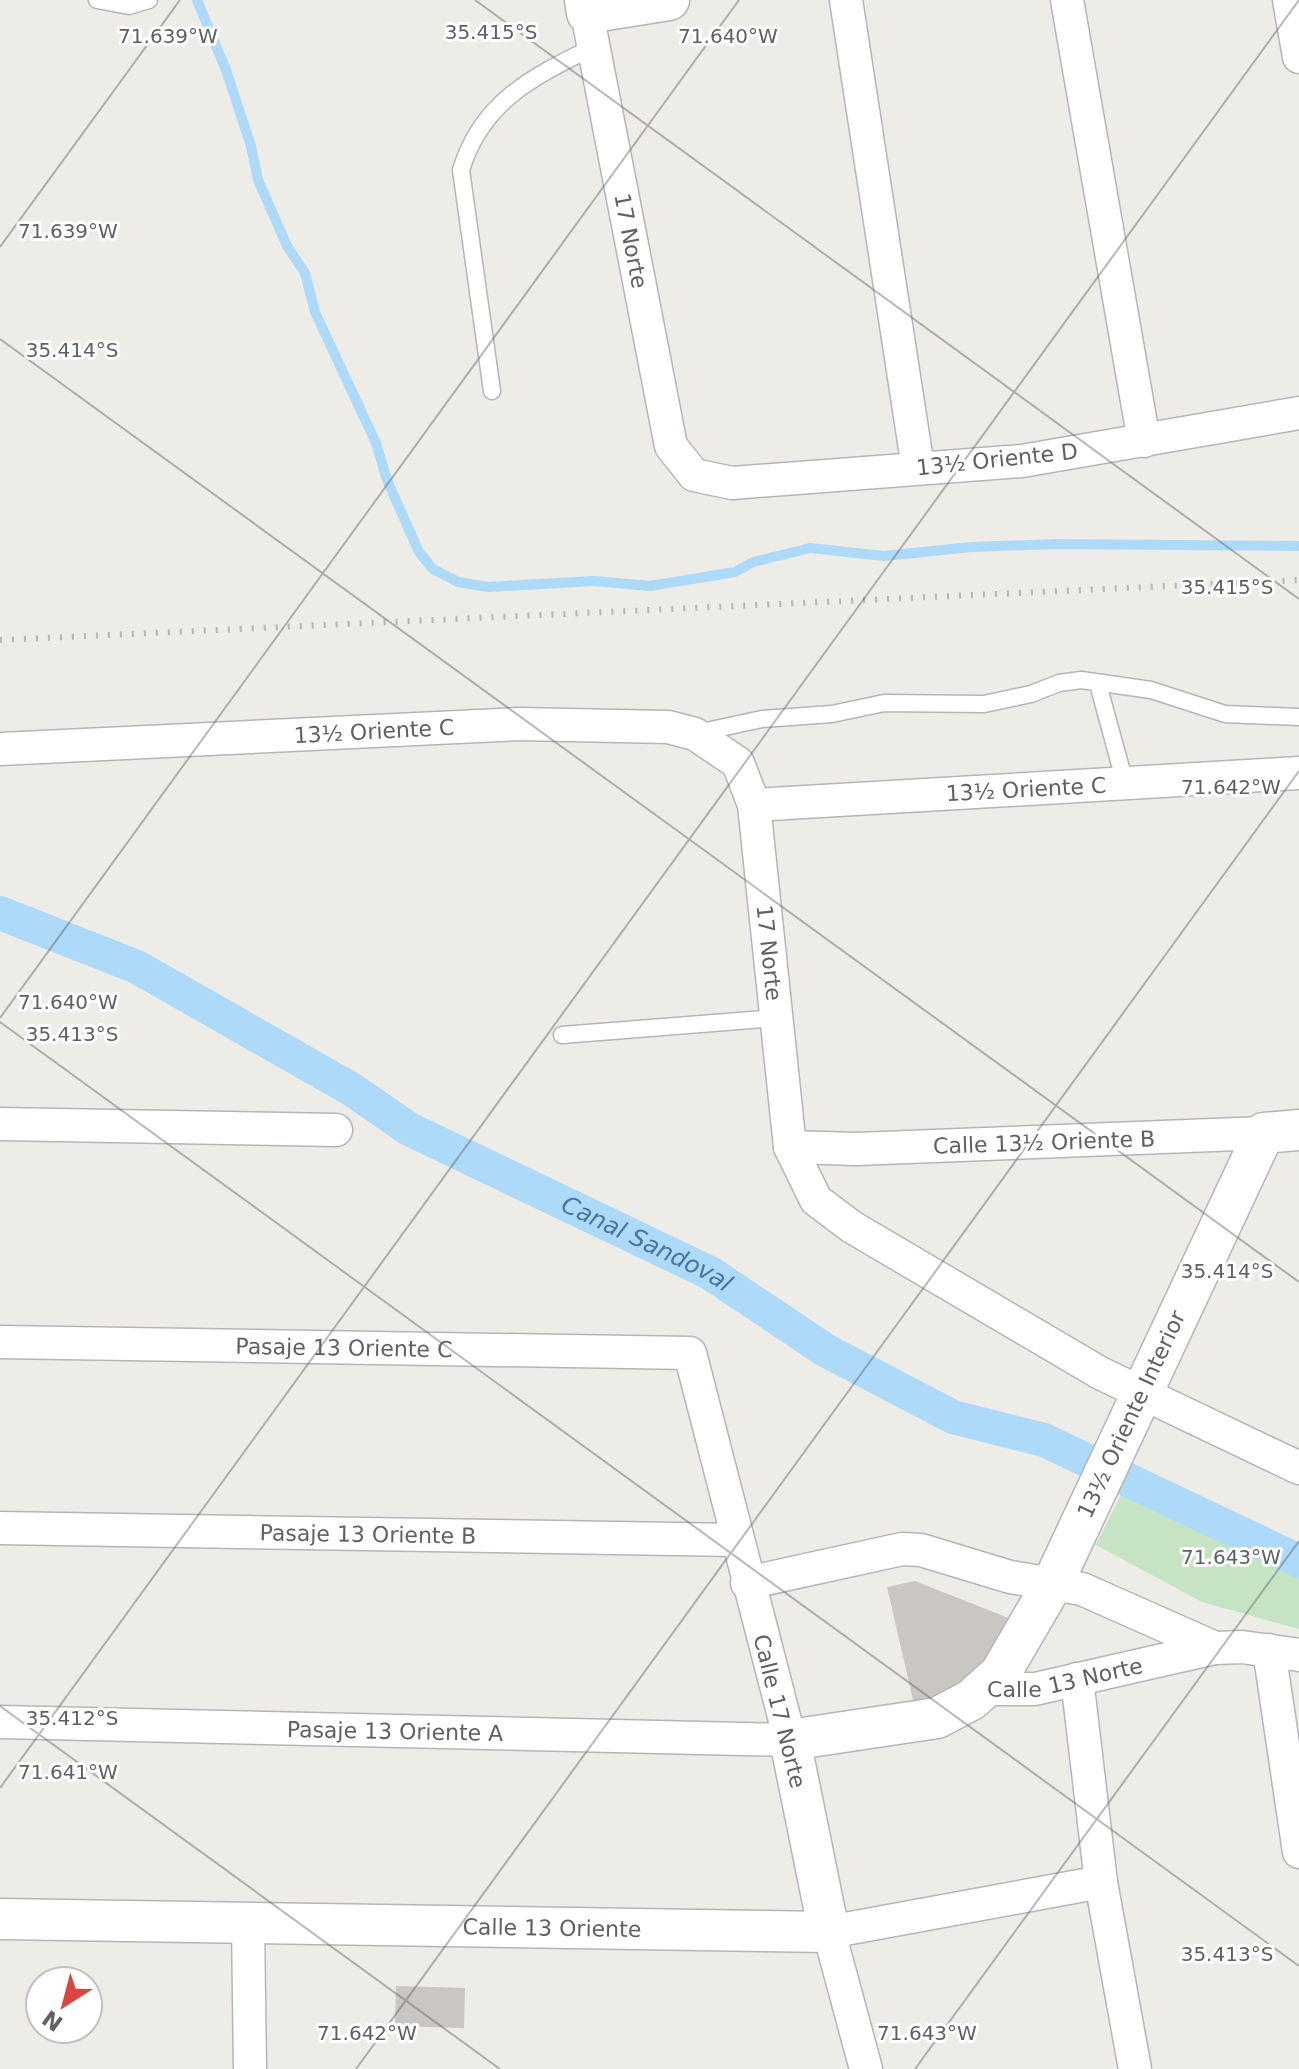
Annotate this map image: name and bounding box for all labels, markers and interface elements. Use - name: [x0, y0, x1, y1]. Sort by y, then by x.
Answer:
- text: 35.415°S: [445, 20, 537, 44]
- text: 71.639°W: [118, 24, 218, 48]
- text: 71.640°W: [678, 24, 778, 48]
- street label: 17 Norte: [609, 191, 652, 290]
- text: 71.639°W: [18, 219, 118, 243]
- text: 35.414°S: [26, 338, 118, 362]
- street label: 13½ Oriente D: [915, 439, 1079, 480]
- text: 35.415°S: [1181, 575, 1273, 599]
- street label: 13½ Oriente C: [293, 715, 455, 748]
- street label: 13½ Oriente C: [945, 773, 1107, 806]
- text: 71.642°W: [1181, 775, 1281, 799]
- street label: 17 Norte: [752, 904, 787, 1002]
- text: 71.640°W: [18, 990, 118, 1014]
- text: 35.413°S: [26, 1022, 118, 1046]
- street label: Calle 13½ Oriente B: [933, 1126, 1155, 1159]
- water label: Canal Sandoval: [557, 1190, 738, 1298]
- text: 35.414°S: [1181, 1259, 1273, 1283]
- street label: 13½ Oriente Interior: [1072, 1306, 1191, 1522]
- street label: Pasaje 13 Oriente C: [235, 1334, 453, 1362]
- street label: Pasaje 13 Oriente B: [259, 1520, 476, 1549]
- text: 71.643°W: [1181, 1545, 1281, 1569]
- street label: Calle 17 Norte: [748, 1632, 811, 1791]
- street label: Calle 13 Norte: [987, 1653, 1145, 1702]
- text: 35.412°S: [26, 1706, 118, 1730]
- street label: Pasaje 13 Oriente A: [287, 1717, 503, 1746]
- text: 71.641°W: [18, 1760, 118, 1784]
- street label: Calle 13 Oriente: [462, 1914, 642, 1942]
- text: 35.413°S: [1181, 1942, 1273, 1966]
- north arrow: [24, 1965, 104, 2045]
- text: N: [38, 2005, 67, 2036]
- text: 71.642°W: [317, 2021, 417, 2045]
- text: 71.643°W: [877, 2021, 977, 2045]

